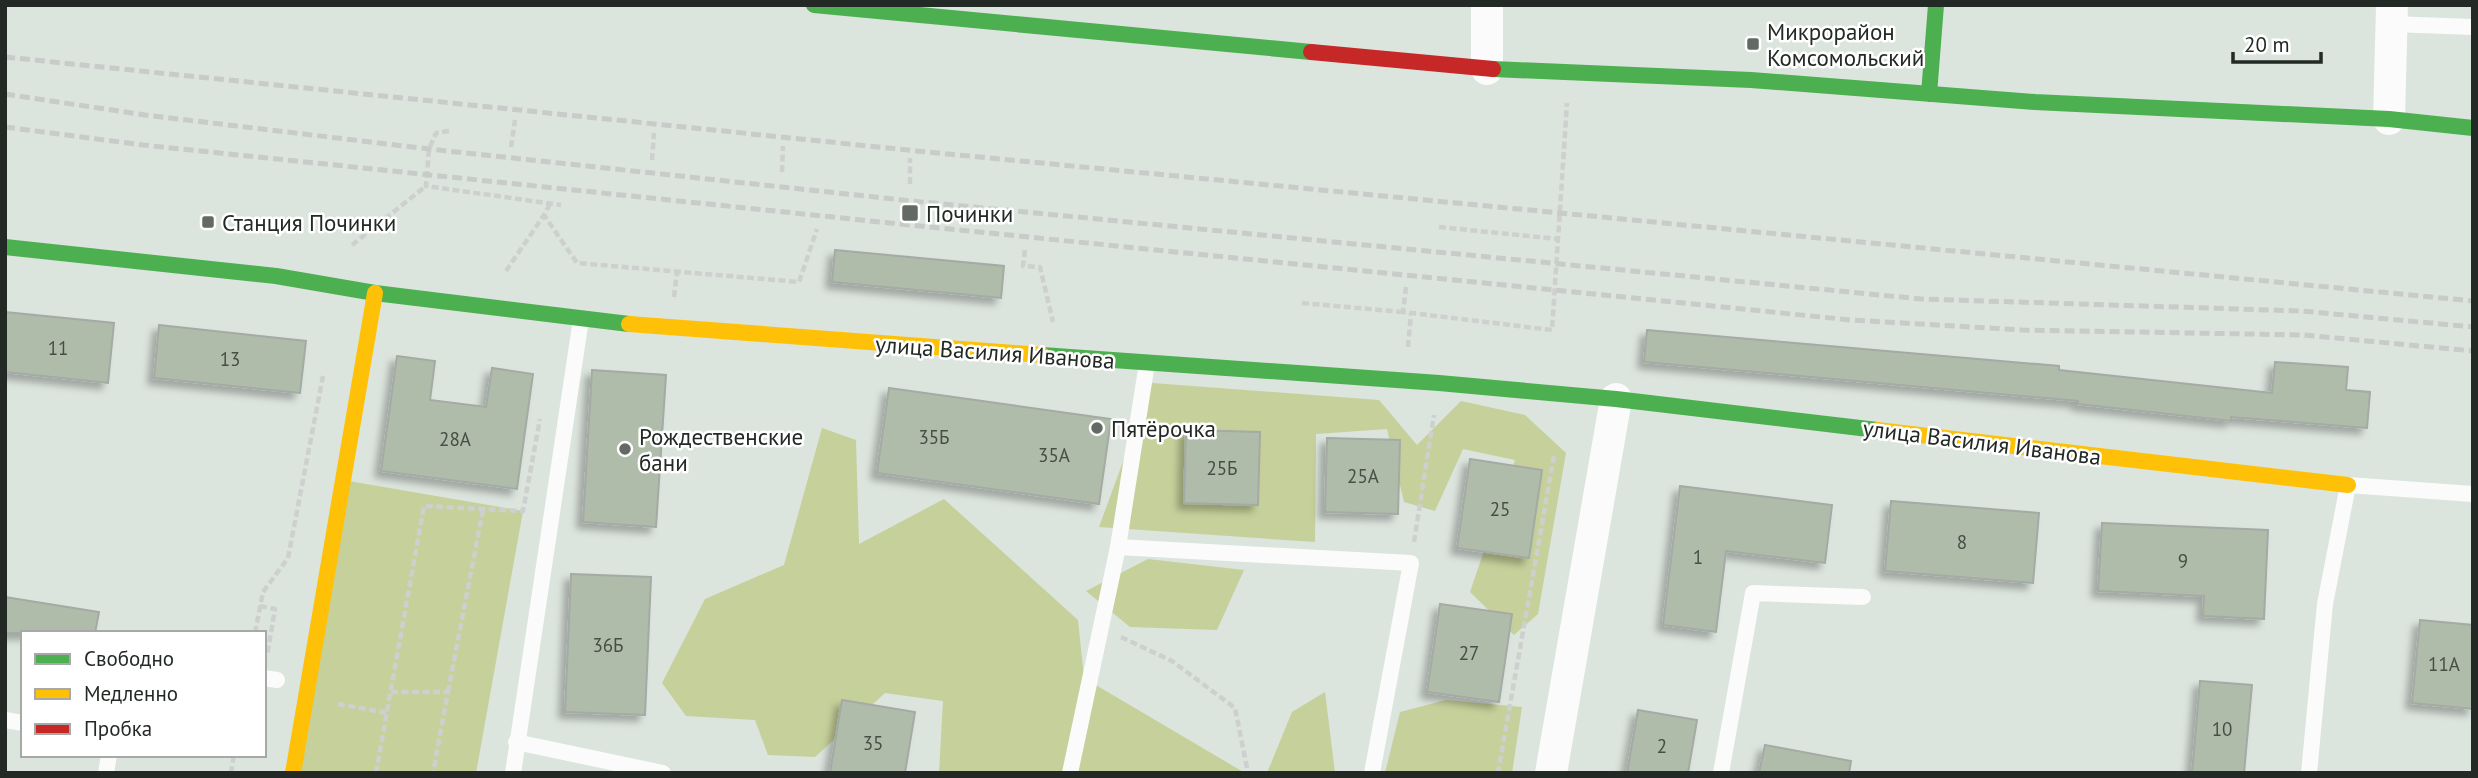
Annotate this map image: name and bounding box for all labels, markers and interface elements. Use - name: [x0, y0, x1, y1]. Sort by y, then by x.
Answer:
- place label: Микрорайон Комсомольский: [1767, 17, 1924, 72]
- scale bar: [2233, 21, 2320, 65]
- text: 20 m: [2244, 31, 2290, 58]
- marker: Микрорайон Комсомольский: [1745, 36, 1761, 52]
- place label: Починки: [926, 199, 1013, 228]
- marker: Починки: [900, 203, 920, 223]
- place label: Станция Починки: [222, 208, 396, 237]
- marker: Станция Починки: [200, 214, 216, 230]
- street label: улица Василия Иванова: [874, 329, 1116, 375]
- house number: 11: [48, 336, 68, 360]
- house number: 13: [220, 347, 240, 371]
- street label: улица Василия Иванова: [1861, 413, 2103, 471]
- place label: Пятёрочка: [1111, 414, 1216, 443]
- marker: Пятёрочка: [1089, 420, 1105, 436]
- place label: Рождественские бани: [639, 422, 803, 477]
- house number: 35Б: [918, 425, 950, 449]
- house number: 28А: [439, 427, 471, 451]
- marker: Рождественские бани: [617, 441, 633, 457]
- house number: 35А: [1038, 443, 1070, 467]
- house number: 25Б: [1206, 456, 1238, 480]
- house number: 25А: [1347, 464, 1379, 488]
- house number: 25: [1490, 497, 1510, 521]
- house number: 8: [1957, 530, 1967, 554]
- house number: 1: [1693, 545, 1703, 569]
- house number: 9: [2178, 549, 2188, 573]
- legend: [21, 631, 266, 757]
- house number: 36Б: [592, 633, 624, 657]
- house number: 27: [1459, 641, 1479, 665]
- text: Свободно: [84, 645, 174, 672]
- house number: 11А: [2428, 652, 2460, 676]
- text: Медленно: [84, 680, 178, 707]
- text: Пробка: [84, 715, 152, 742]
- house number: 10: [2212, 717, 2232, 741]
- house number: 35: [863, 731, 883, 755]
- house number: 2: [1657, 734, 1667, 758]

